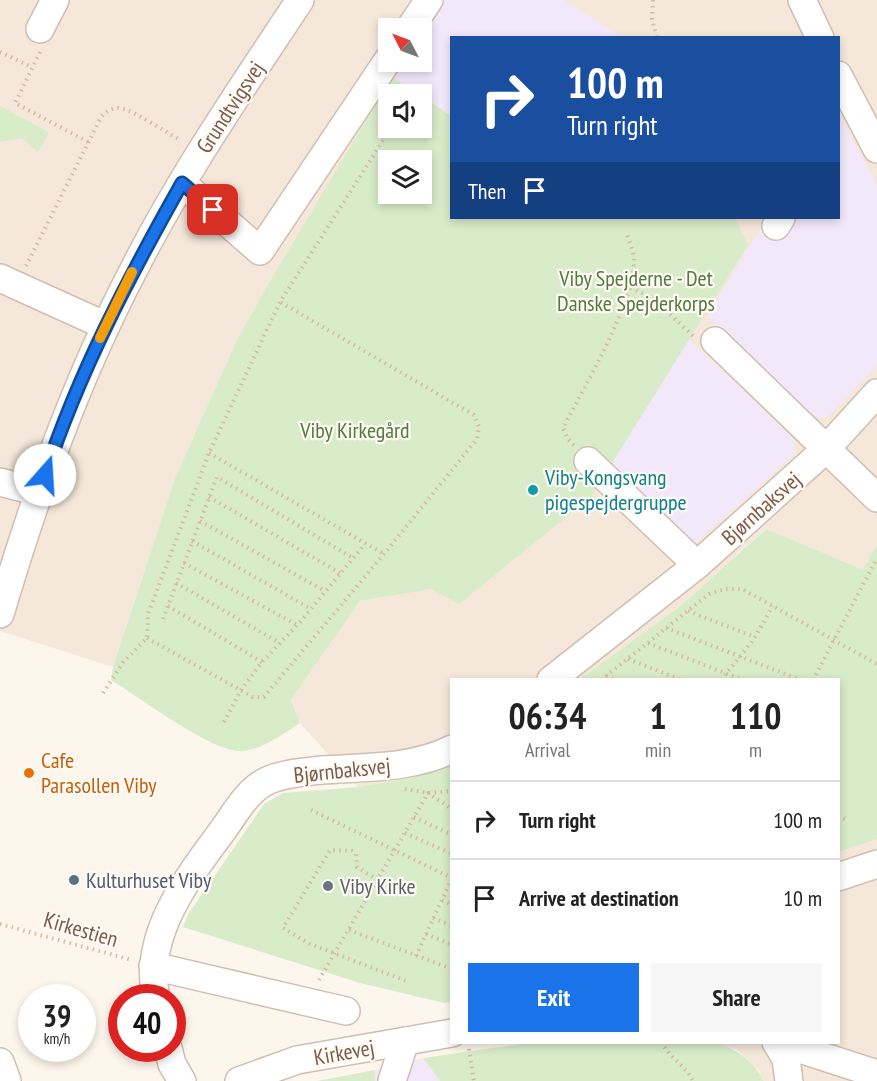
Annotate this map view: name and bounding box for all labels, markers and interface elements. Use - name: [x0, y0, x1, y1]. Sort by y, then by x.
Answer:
- north arrow: [378, 18, 432, 72]
- map controls: [378, 18, 432, 204]
- text: 100 m: [567, 55, 664, 110]
- street label: Grundtvigsvej: [190, 56, 270, 158]
- icon: right: [468, 60, 546, 138]
- button: sound: [378, 84, 432, 138]
- text: Turn right: [567, 108, 658, 142]
- button: layers: [378, 150, 432, 204]
- icon: arrive: [518, 174, 551, 207]
- text: Then: [468, 177, 506, 205]
- pin: [187, 184, 238, 235]
- icon: arrive: [196, 193, 229, 226]
- park label: Viby Spejderne - Det Danske Spejderkorps: [557, 264, 715, 317]
- park label: Viby Kirkegård: [299, 416, 410, 444]
- position arrow: [13, 443, 77, 507]
- place label: Viby-Kongsvang pigespejdergruppe: [544, 463, 687, 516]
- street label: Bjørnbaksvej: [716, 465, 806, 551]
- marker: Viby-Kongsvang pigespejdergruppe: [526, 483, 540, 497]
- text: 06:34: [509, 692, 586, 739]
- text: 1: [649, 692, 667, 739]
- text: 110: [730, 692, 781, 739]
- text: Arrival: [525, 737, 570, 763]
- text: min: [645, 737, 671, 763]
- text: m: [749, 737, 762, 763]
- place label: Cafe Parasollen Viby: [41, 746, 157, 799]
- street label: Bjørnbaksvej: [292, 751, 392, 789]
- marker: Cafe Parasollen Viby: [22, 766, 36, 780]
- icon: right: [468, 804, 501, 837]
- text: Turn right: [519, 806, 596, 834]
- text: 100 m: [773, 806, 822, 834]
- place label: Kulturhuset Viby: [86, 866, 212, 894]
- place label: Viby Kirke: [339, 872, 416, 900]
- marker: Kulturhuset Viby: [67, 873, 81, 887]
- marker: Viby Kirke: [321, 879, 335, 893]
- icon: arrive: [468, 882, 501, 915]
- text: Arrive at destination: [519, 884, 679, 912]
- text: 10 m: [783, 884, 822, 912]
- street label: Kirkestien: [41, 905, 121, 953]
- button: Exit: [468, 963, 639, 1032]
- button: Share: [651, 963, 822, 1032]
- speed limit sign: 40: [108, 984, 186, 1062]
- text: 39: [43, 996, 71, 1035]
- text: km/h: [44, 1029, 70, 1048]
- street label: Kirkevej: [312, 1033, 376, 1071]

